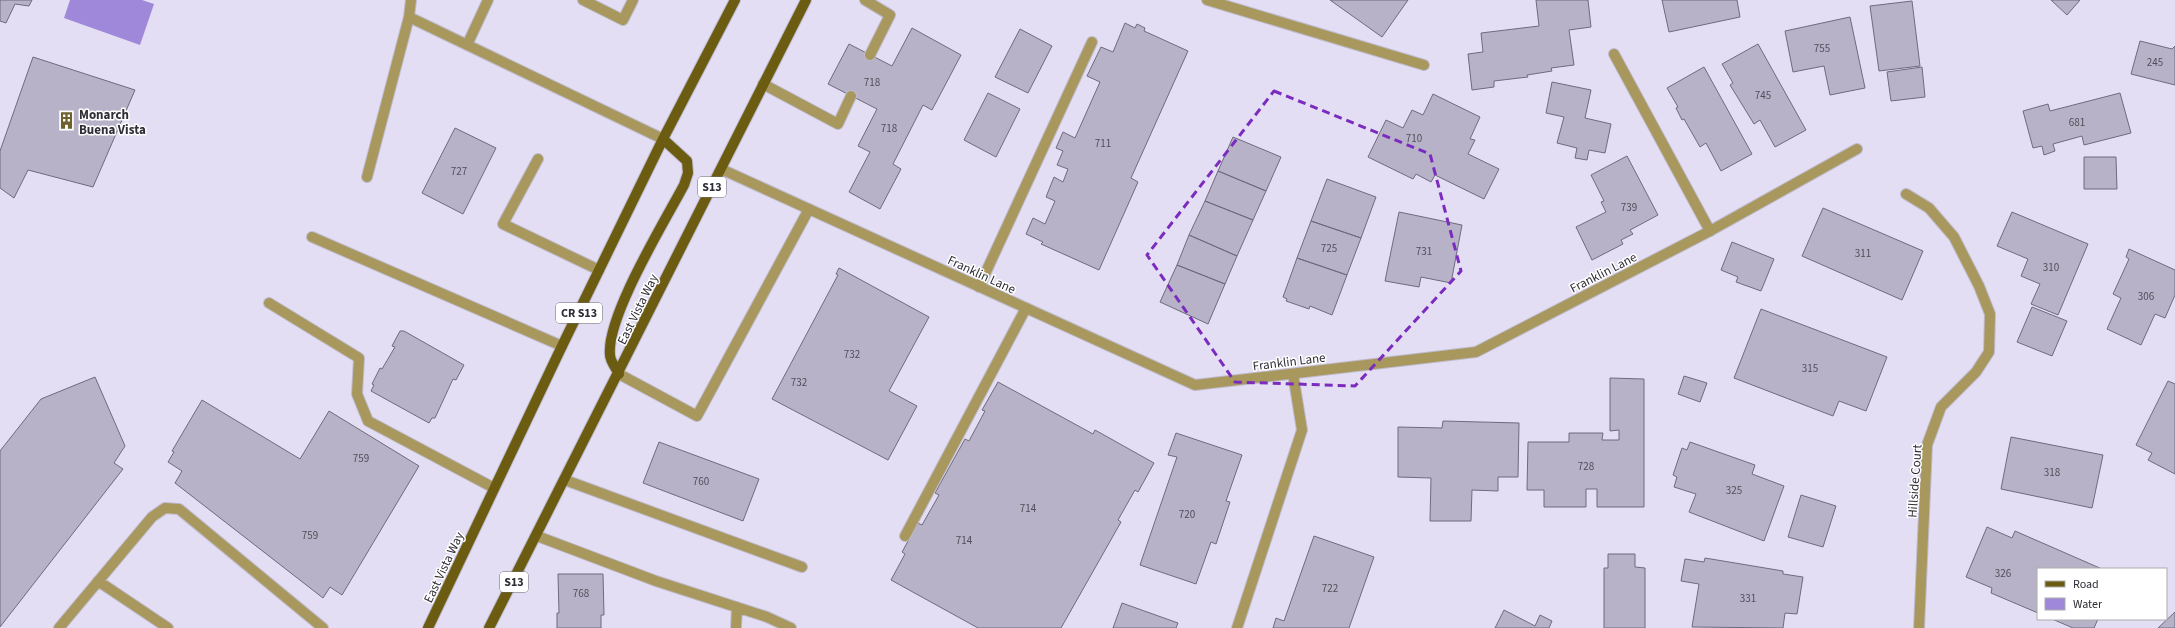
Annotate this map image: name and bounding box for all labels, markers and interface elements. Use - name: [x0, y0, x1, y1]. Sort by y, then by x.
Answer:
- house number: 755: [1814, 41, 1830, 56]
- house number: 245: [2147, 55, 2163, 70]
- house number: 718: [864, 75, 881, 90]
- house number: 745: [1755, 88, 1771, 103]
- place label: Monarch Buena Vista: [79, 106, 146, 139]
- building icon: Monarch Buena Vista: [56, 111, 76, 131]
- house number: 681: [2069, 115, 2085, 130]
- house number: 718: [881, 121, 898, 136]
- house number: 710: [1406, 131, 1422, 146]
- house number: 711: [1095, 136, 1111, 151]
- house number: 727: [451, 164, 467, 179]
- road number: S13: [698, 177, 726, 197]
- house number: 739: [1621, 200, 1637, 215]
- house number: 725: [1321, 241, 1337, 256]
- house number: 731: [1416, 244, 1432, 259]
- house number: 311: [1855, 246, 1871, 261]
- street label: Franklin Lane: [1567, 248, 1640, 298]
- street label: Franklin Lane: [945, 251, 1019, 299]
- house number: 310: [2043, 260, 2059, 275]
- street label: East Vista Way: [613, 271, 663, 348]
- house number: 306: [2138, 289, 2155, 304]
- road number: CR S13: [556, 303, 602, 323]
- house number: 732: [844, 347, 860, 362]
- street label: Franklin Lane: [1252, 349, 1327, 375]
- house number: 315: [1802, 361, 1818, 376]
- house number: 732: [791, 375, 807, 390]
- street label: Hillside Court: [1903, 443, 1927, 518]
- house number: 759: [353, 451, 369, 466]
- house number: 728: [1578, 459, 1595, 474]
- house number: 318: [2044, 465, 2061, 480]
- house number: 760: [693, 474, 709, 489]
- house number: 325: [1726, 483, 1742, 498]
- house number: 714: [1020, 501, 1037, 516]
- house number: 720: [1179, 507, 1195, 522]
- house number: 759: [302, 528, 318, 543]
- street label: East Vista Way: [420, 529, 468, 606]
- house number: 714: [956, 533, 973, 548]
- house number: 326: [1995, 566, 2012, 581]
- legend: [2037, 568, 2167, 620]
- road number: S13: [500, 572, 528, 592]
- text: Road: [2073, 576, 2099, 593]
- house number: 722: [1322, 581, 1338, 596]
- house number: 768: [573, 586, 590, 601]
- house number: 331: [1740, 591, 1756, 606]
- text: Water: [2073, 596, 2103, 613]

